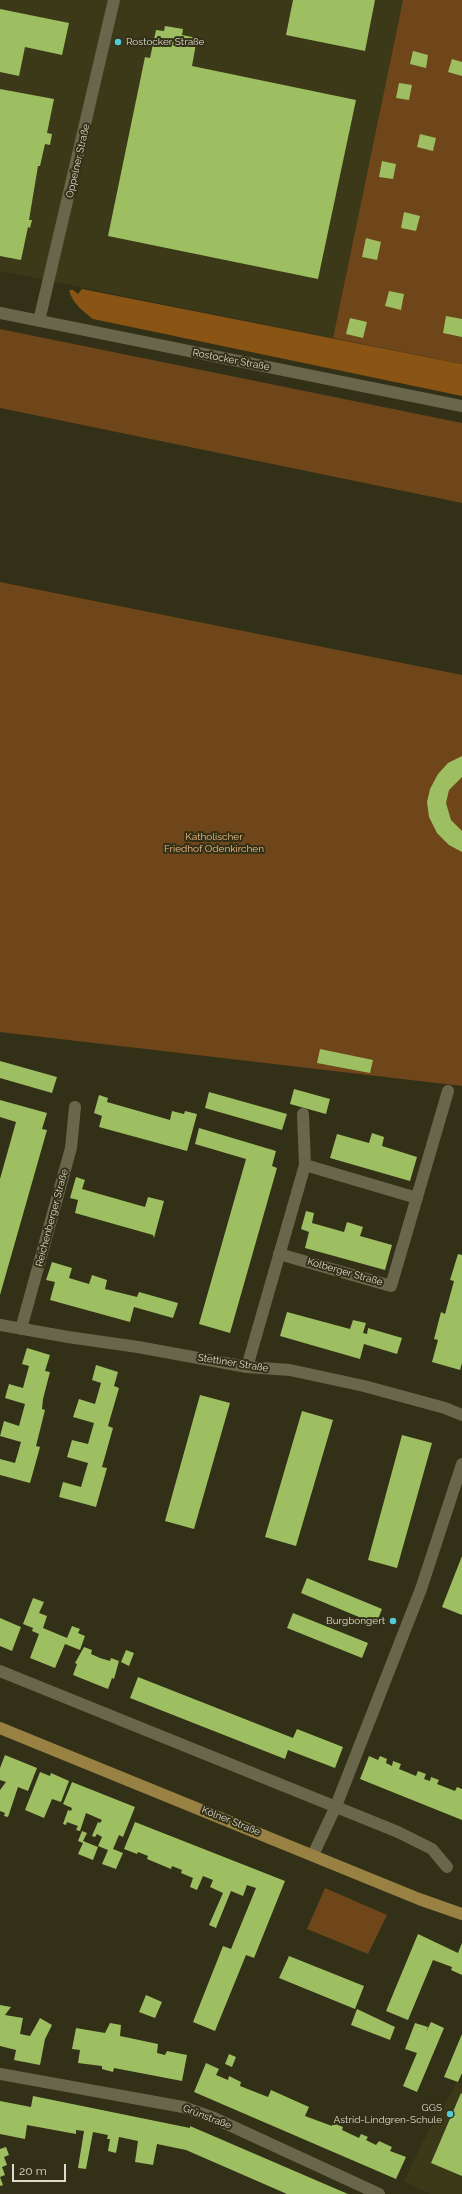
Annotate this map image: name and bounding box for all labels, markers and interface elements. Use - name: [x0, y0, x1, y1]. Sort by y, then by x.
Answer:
- place label: Rostocker Straße: [126, 36, 204, 48]
- marker: Rostocker Straße: [113, 37, 123, 47]
- street label: Oppelner Straße: [64, 123, 92, 199]
- street label: Rostocker Straße: [191, 347, 271, 373]
- park label: Katholischer Friedhof Odenkirchen: [164, 831, 264, 854]
- street label: Reichenberger Straße: [33, 1168, 71, 1268]
- street label: Kolberger Straße: [306, 1255, 384, 1289]
- street label: Stettiner Straße: [197, 1351, 269, 1375]
- place label: Burgbongert: [326, 1615, 385, 1627]
- marker: Burgbongert: [388, 1616, 398, 1626]
- street label: Kölner Straße: [200, 1804, 262, 1838]
- street label: Grünstraße: [181, 2102, 233, 2132]
- place label: GGS Astrid-Lindgren-Schule: [334, 2102, 442, 2126]
- marker: GGS Astrid-Lindgren-Schule: [445, 2109, 455, 2119]
- scale bar: [14, 2156, 68, 2182]
- text: 20 m: [19, 2164, 47, 2178]

